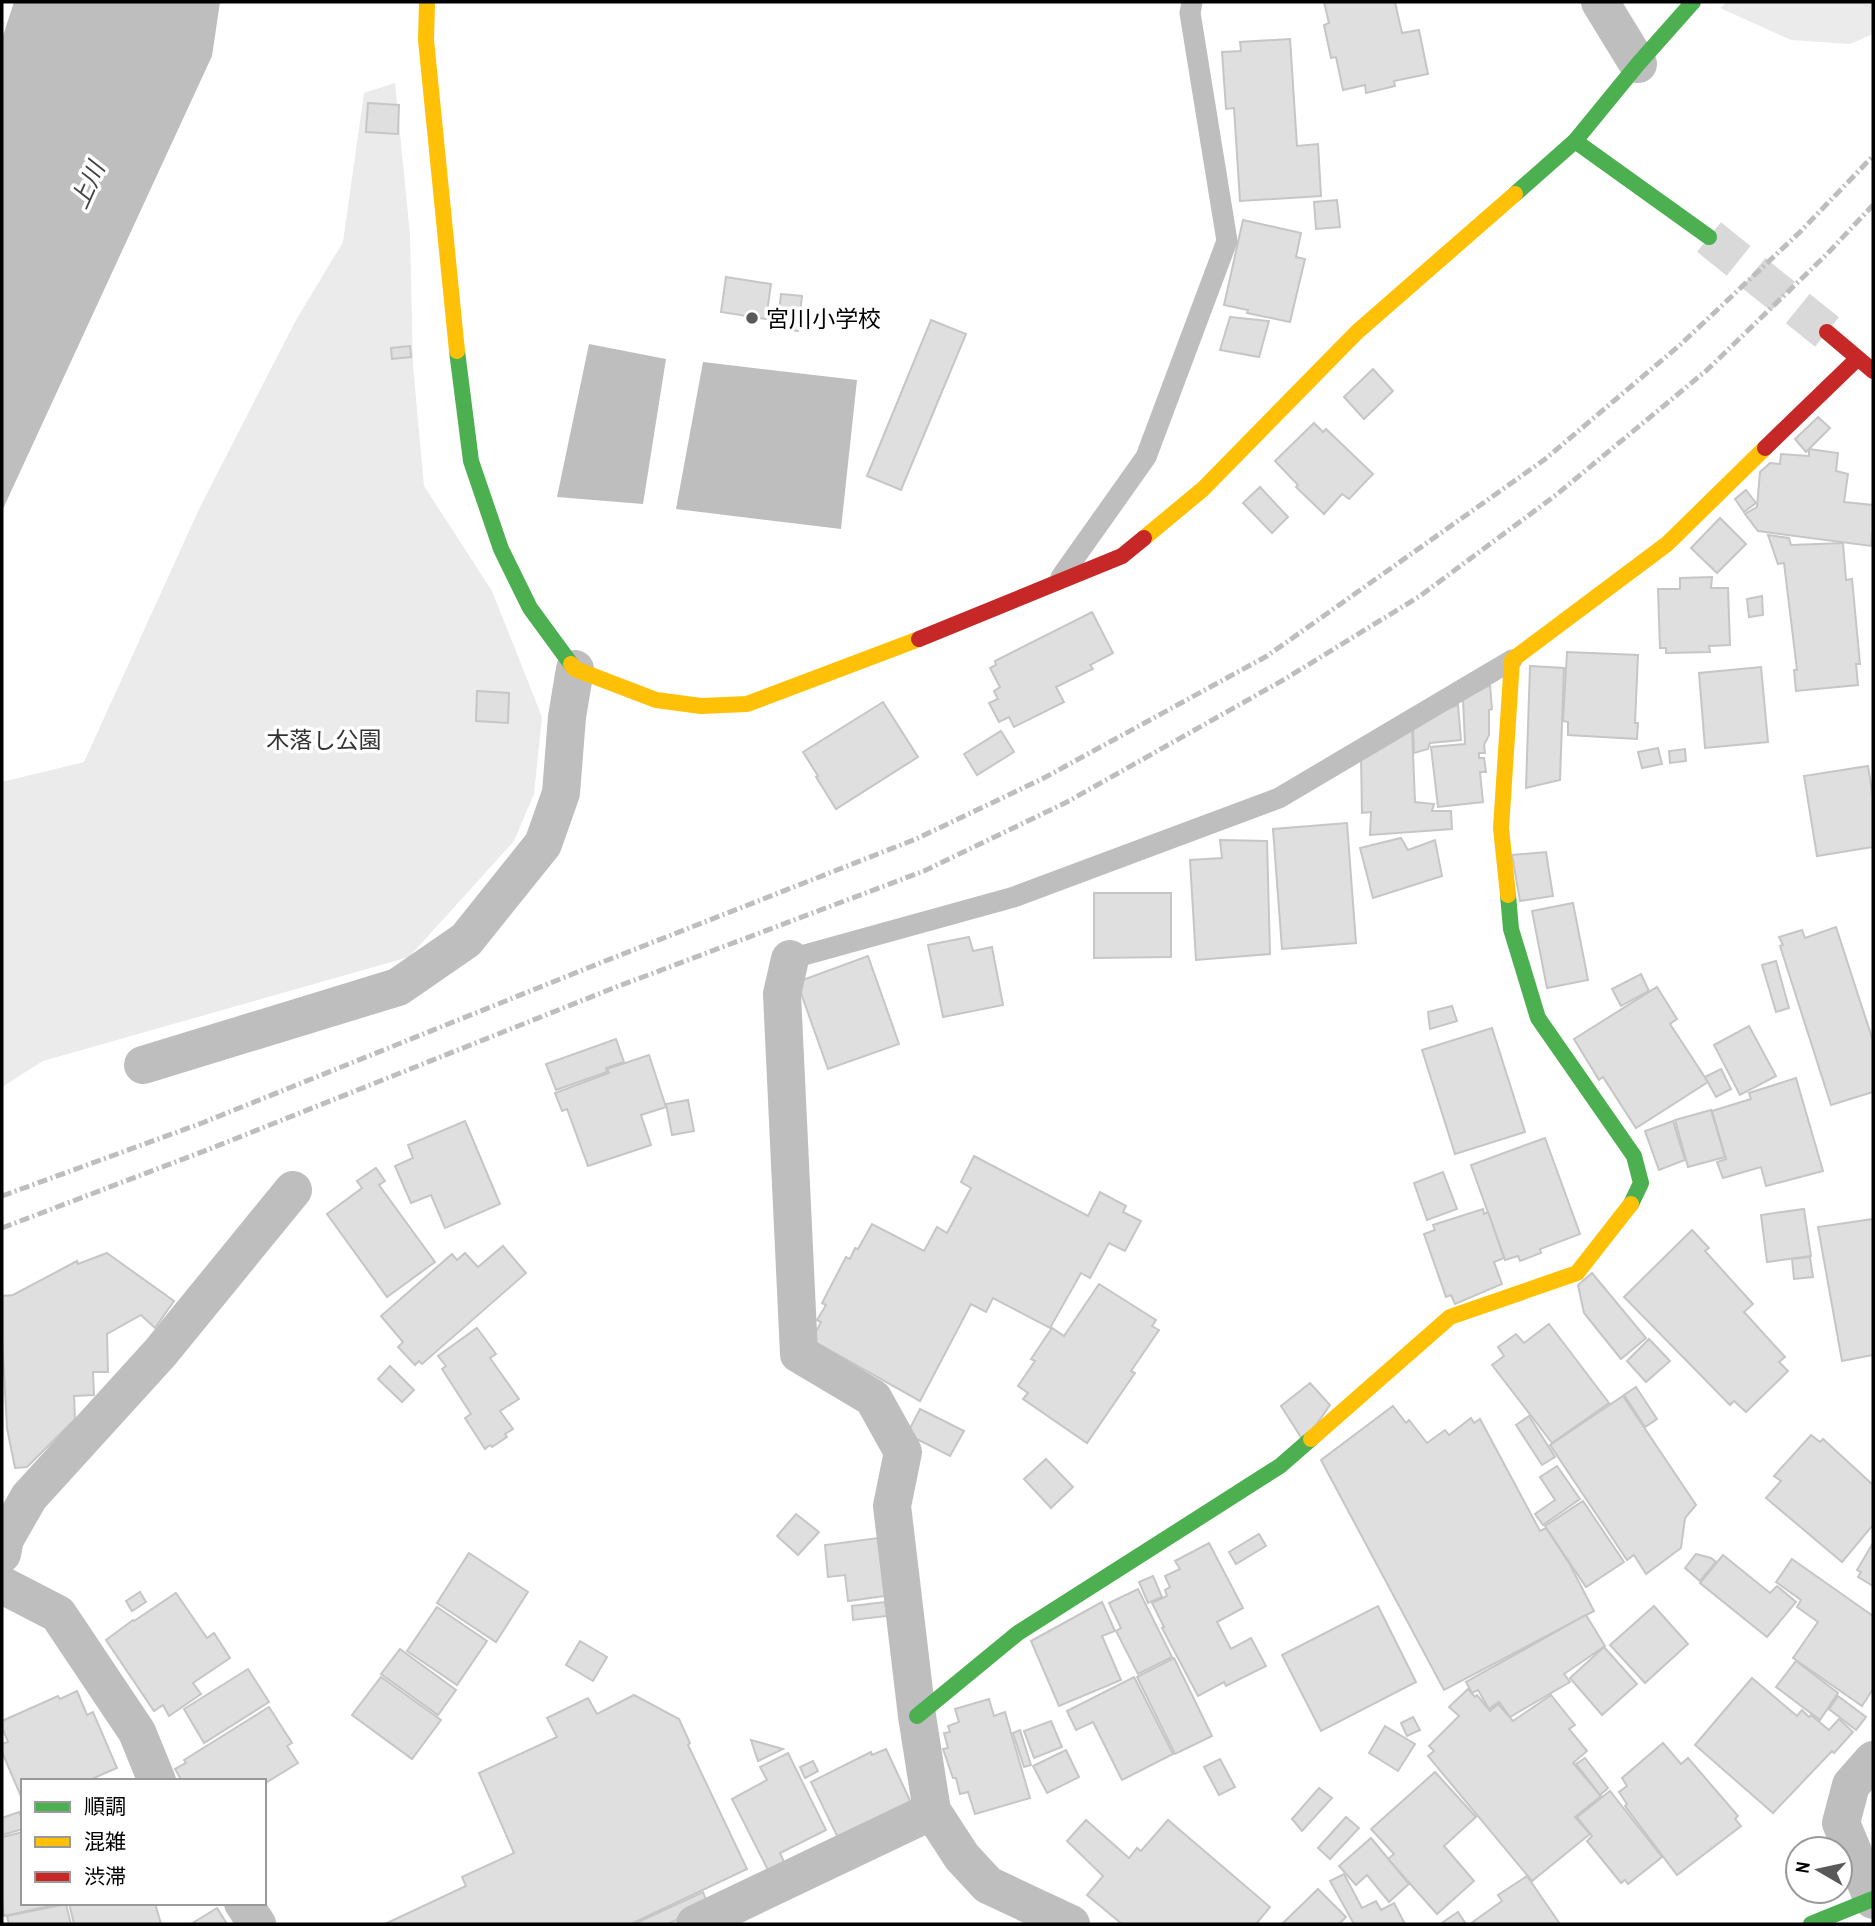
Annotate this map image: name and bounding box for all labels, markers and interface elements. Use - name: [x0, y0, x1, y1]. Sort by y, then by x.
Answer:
- water label: 上川: [63, 154, 113, 213]
- place label: 宮川小学校: [766, 303, 881, 334]
- marker: 宮川小学校: [744, 310, 760, 326]
- park label: 木落し公園: [267, 724, 382, 755]
- legend: [21, 1779, 266, 1905]
- text: 順調: [84, 1792, 126, 1821]
- text: 混雑: [84, 1827, 126, 1856]
- north arrow: [1784, 1835, 1854, 1905]
- text: N: [1788, 1860, 1816, 1875]
- text: 渋滞: [84, 1862, 126, 1891]

